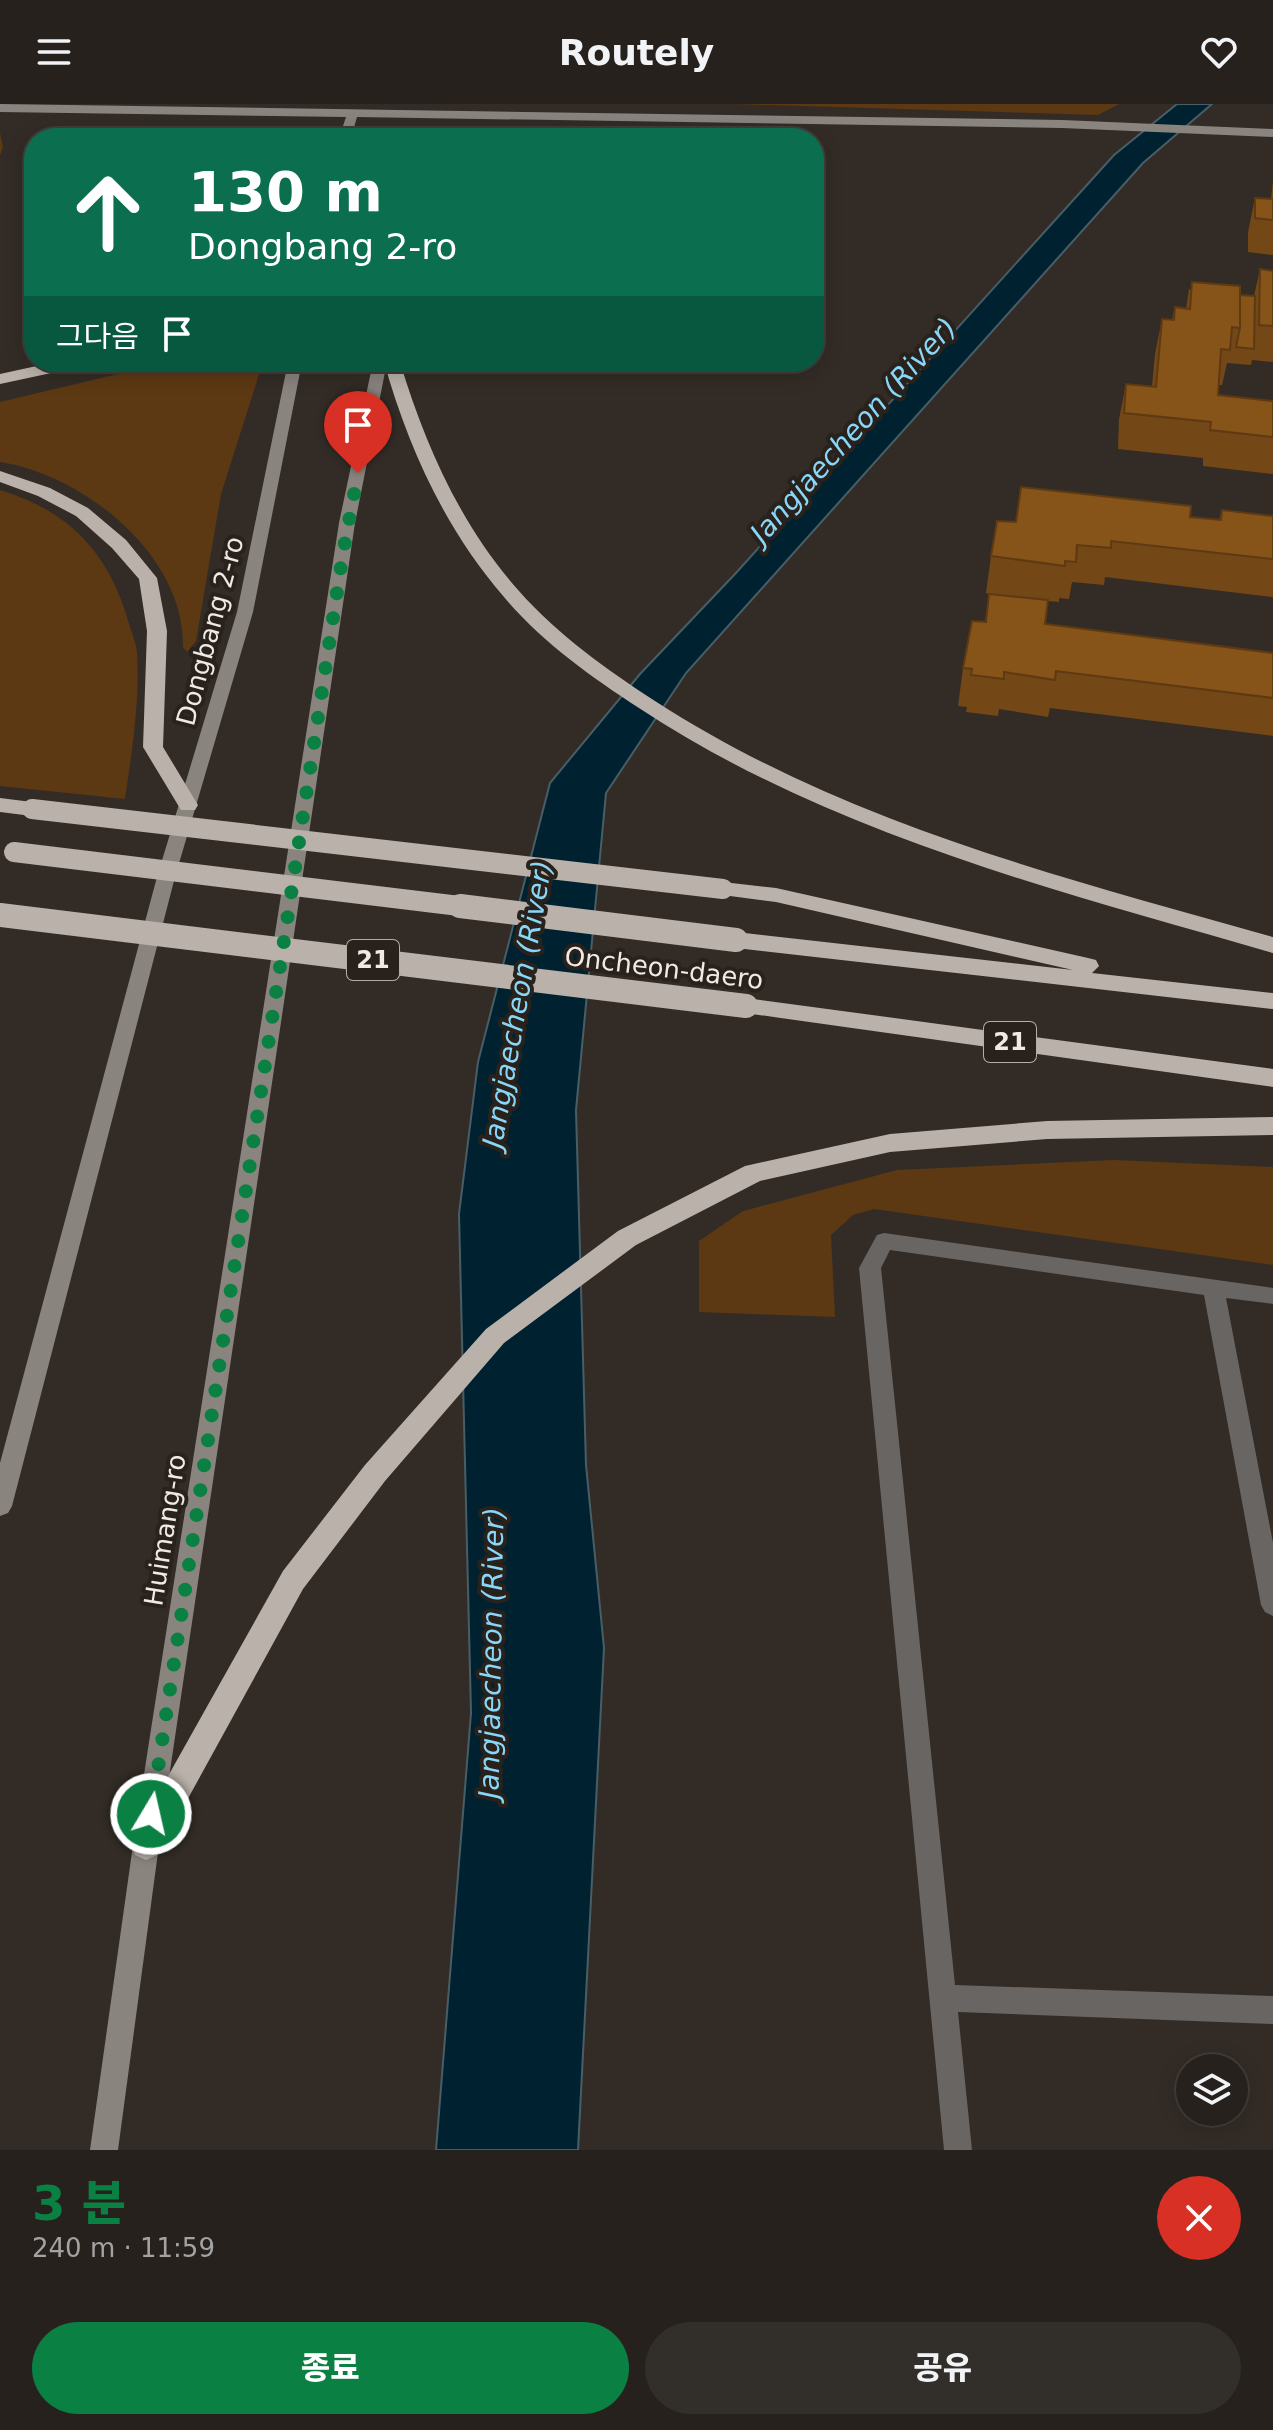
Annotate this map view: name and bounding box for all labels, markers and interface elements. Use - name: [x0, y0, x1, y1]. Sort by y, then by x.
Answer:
- icon: menu: [32, 30, 76, 74]
- icon: heart: [1197, 30, 1241, 74]
- text: Routely: [559, 32, 714, 73]
- text: 130 m: [188, 159, 383, 224]
- icon: ahead: [56, 160, 160, 264]
- text: Dongbang 2-ro: [188, 226, 457, 267]
- water label: Jangjaecheon (River): [740, 311, 963, 553]
- icon: arrive: [155, 312, 199, 356]
- text: 그다음: [56, 319, 139, 354]
- pin: [324, 391, 392, 473]
- icon: arrive: [336, 403, 380, 447]
- street label: Dongbang 2-ro: [170, 533, 250, 729]
- water label: Jangjaecheon (River): [475, 858, 559, 1155]
- road number: 21: [347, 940, 399, 980]
- street label: Oncheon-daero: [563, 941, 765, 995]
- road number: 21: [984, 1022, 1036, 1062]
- street label: Huimang-ro: [138, 1452, 192, 1608]
- water label: Jangjaecheon (River): [472, 1507, 511, 1804]
- position arrow: [109, 1772, 193, 1856]
- map controls: [1176, 2054, 1248, 2126]
- button: layers: [1176, 2054, 1248, 2126]
- text: 3 분: [32, 2175, 126, 2231]
- button: close: [1157, 2176, 1241, 2260]
- text: 240 m · 11:59: [32, 2233, 215, 2263]
- button: 종료: [32, 2322, 629, 2414]
- button: 공유: [645, 2322, 1241, 2414]

